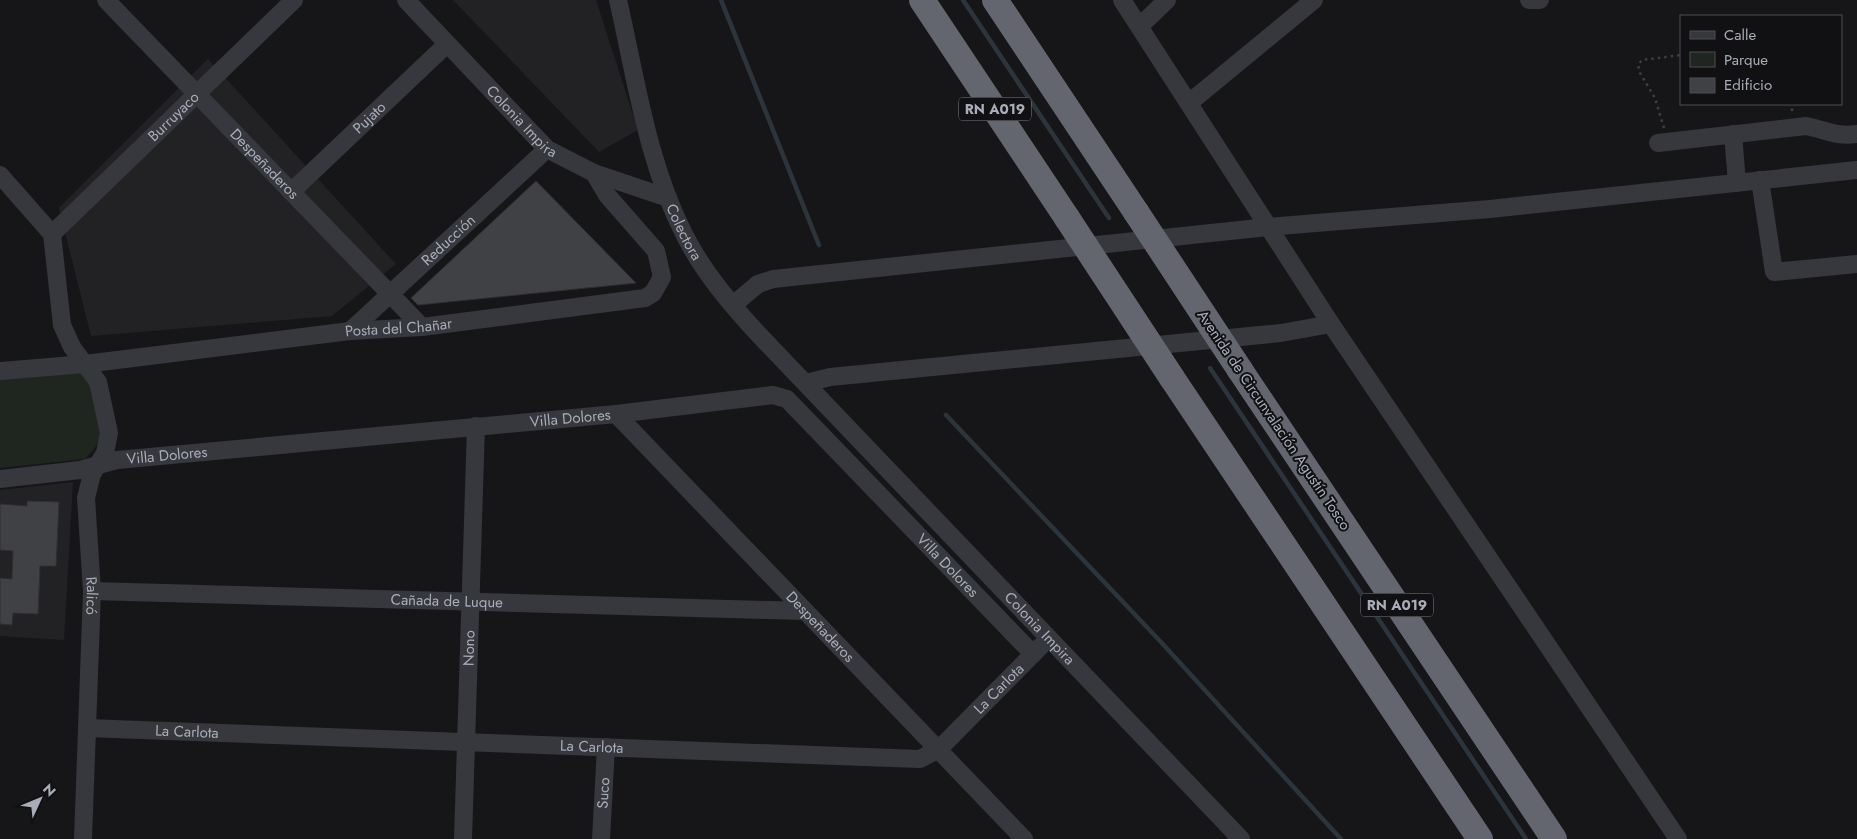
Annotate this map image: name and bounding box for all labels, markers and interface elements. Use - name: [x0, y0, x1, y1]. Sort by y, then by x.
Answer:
- legend: [1680, 15, 1842, 105]
- text: Calle: [1724, 24, 1756, 46]
- text: Parque: [1724, 49, 1768, 71]
- text: Edificio: [1724, 74, 1772, 96]
- street label: Colonia Impira: [481, 80, 561, 163]
- street label: Burruyaco: [143, 86, 204, 147]
- street label: Pujato: [348, 96, 391, 139]
- road number: RN A019: [959, 98, 1031, 120]
- street label: Despeñaderos: [225, 124, 304, 204]
- street label: Colectora: [660, 200, 707, 265]
- street label: Reducción: [416, 209, 480, 271]
- street label: Avenida de Circunvalación Agustín Tosco: [1192, 305, 1356, 535]
- street label: Posta del Chañar: [344, 312, 454, 343]
- street label: Villa Dolores: [529, 404, 612, 433]
- street label: Villa Dolores: [126, 441, 208, 470]
- street label: Villa Dolores: [912, 529, 984, 602]
- street label: Ralicó: [80, 576, 103, 615]
- street label: Despeñaderos: [781, 586, 860, 667]
- street label: Colonia Impira: [999, 587, 1080, 670]
- street label: Cañada de Luque: [390, 588, 504, 614]
- road number: RN A019: [1361, 594, 1433, 616]
- street label: Nono: [457, 630, 481, 666]
- street label: La Carlota: [969, 658, 1029, 719]
- street label: La Carlota: [155, 720, 219, 744]
- street label: La Carlota: [559, 735, 624, 759]
- north arrow: [15, 774, 65, 824]
- street label: Suco: [592, 777, 615, 809]
- text: N: [38, 779, 60, 801]

